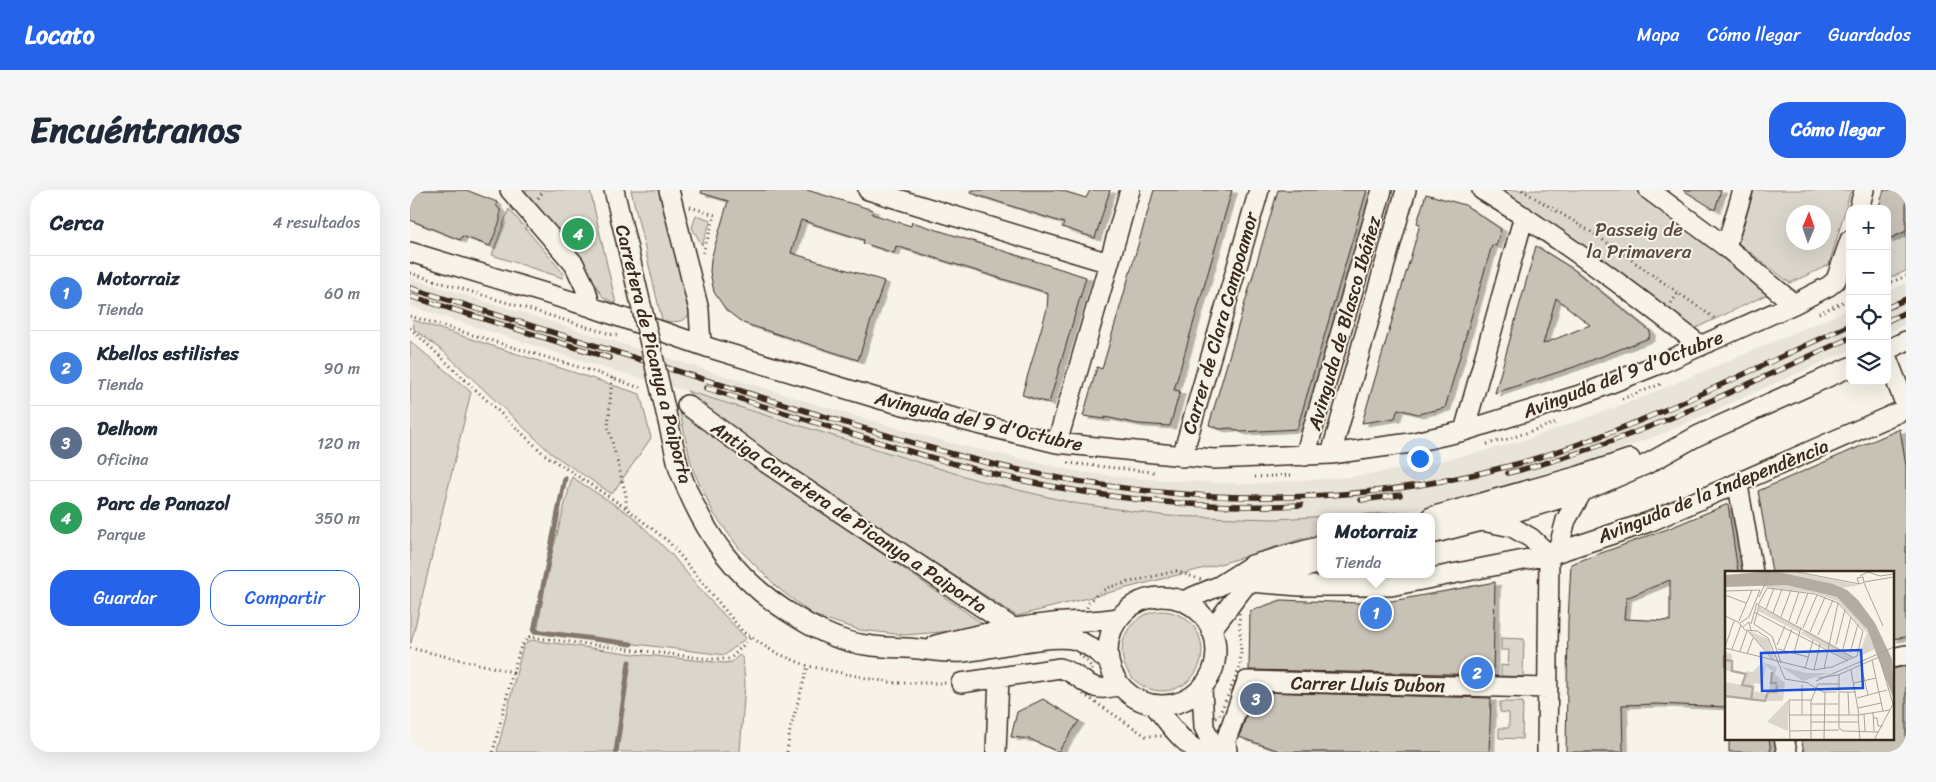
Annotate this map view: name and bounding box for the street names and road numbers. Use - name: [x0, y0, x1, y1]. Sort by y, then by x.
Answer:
- street label: Carrer de Clara Campoamor: [1172, 207, 1268, 438]
- street label: Avinguda de Blasco Ibáñez: [1297, 211, 1391, 435]
- street label: Carretera de Picanya a Paiporta: [606, 221, 702, 488]
- street label: Avinguda del 9 d'Octubre: [1517, 320, 1728, 428]
- street label: Avinguda del 9 d'Octubre: [871, 381, 1086, 461]
- street label: Antiga Carretera de Picanya a Paiporta: [703, 411, 994, 622]
- street label: Avinguda de la Independència: [1591, 429, 1834, 553]
- street label: Carrer Lluís Dubon: [1291, 666, 1445, 702]

